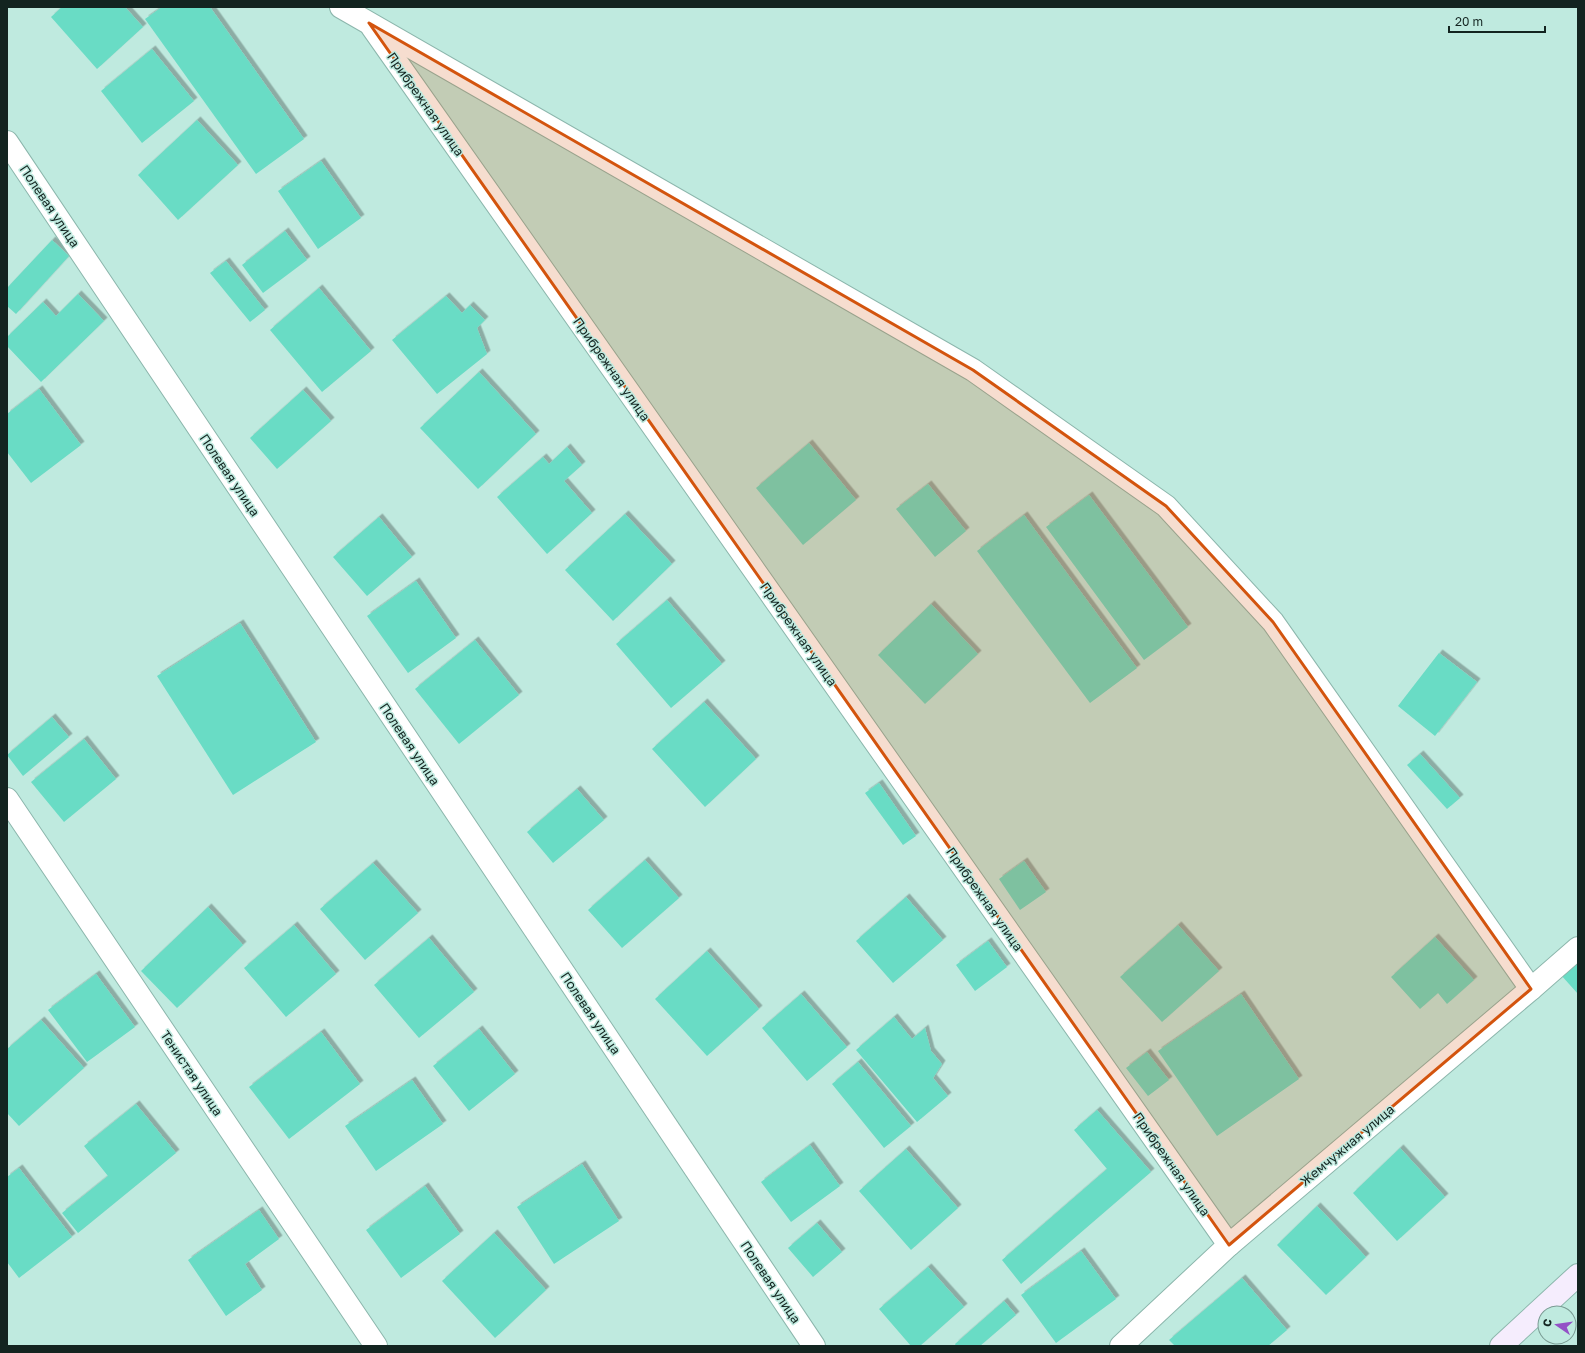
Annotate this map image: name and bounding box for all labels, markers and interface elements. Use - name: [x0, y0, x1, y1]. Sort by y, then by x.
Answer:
- scale bar: [1449, 8, 1545, 34]
- text: 20 m: [1455, 14, 1483, 29]
- street label: Прибрежная улица: [384, 49, 468, 159]
- street label: Полевая улица: [17, 162, 83, 250]
- street label: Прибрежная улица: [570, 314, 654, 424]
- street label: Полевая улица: [197, 431, 263, 519]
- street label: Прибрежная улица: [757, 579, 841, 689]
- street label: Полевая улица: [377, 700, 443, 788]
- street label: Прибрежная улица: [943, 844, 1027, 954]
- street label: Полевая улица: [558, 969, 624, 1057]
- street label: Тенистая улица: [158, 1027, 226, 1119]
- street label: Жемчужная улица: [1297, 1101, 1397, 1189]
- street label: Прибрежная улица: [1130, 1109, 1214, 1219]
- street label: Полевая улица: [738, 1238, 804, 1326]
- north arrow: [1537, 1305, 1577, 1345]
- text: С: [1540, 1317, 1554, 1328]

